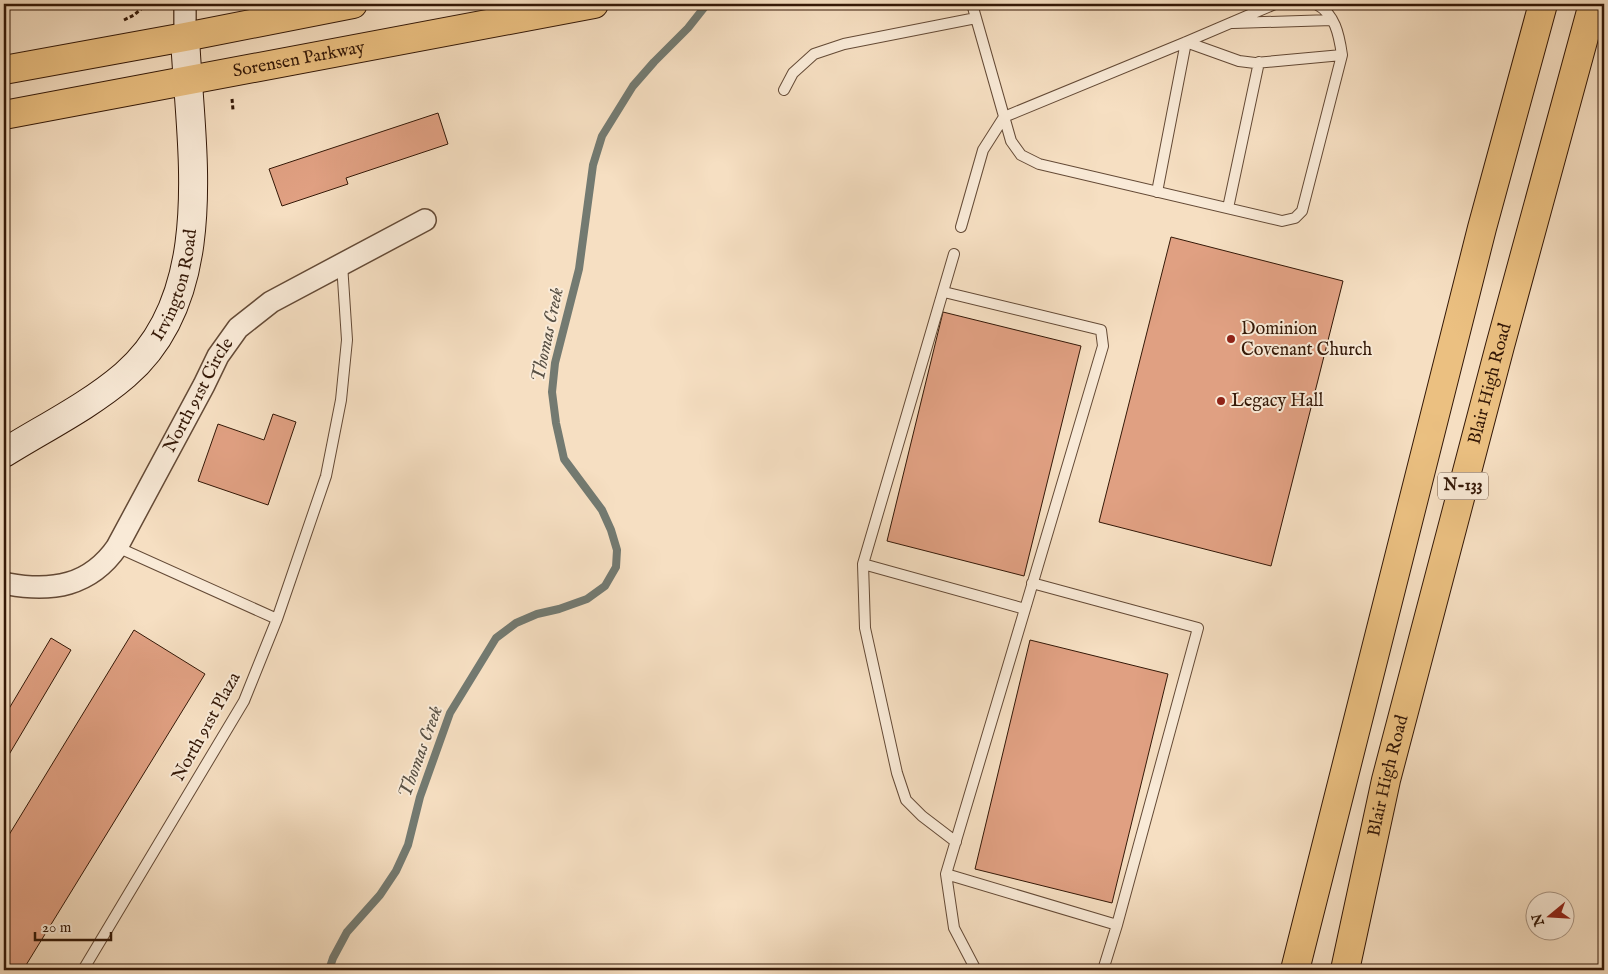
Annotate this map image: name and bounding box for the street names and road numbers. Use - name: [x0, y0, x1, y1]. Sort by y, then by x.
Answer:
- street label: Sorensen Parkway: [231, 36, 367, 83]
- street label: Irvington Road: [147, 228, 203, 345]
- street label: Blair High Road: [1463, 320, 1517, 447]
- street label: North 91st Circle: [158, 333, 239, 457]
- road number: N-133: [1438, 472, 1488, 500]
- street label: North 91st Plaza: [168, 668, 247, 786]
- street label: Blair High Road: [1363, 712, 1414, 839]

